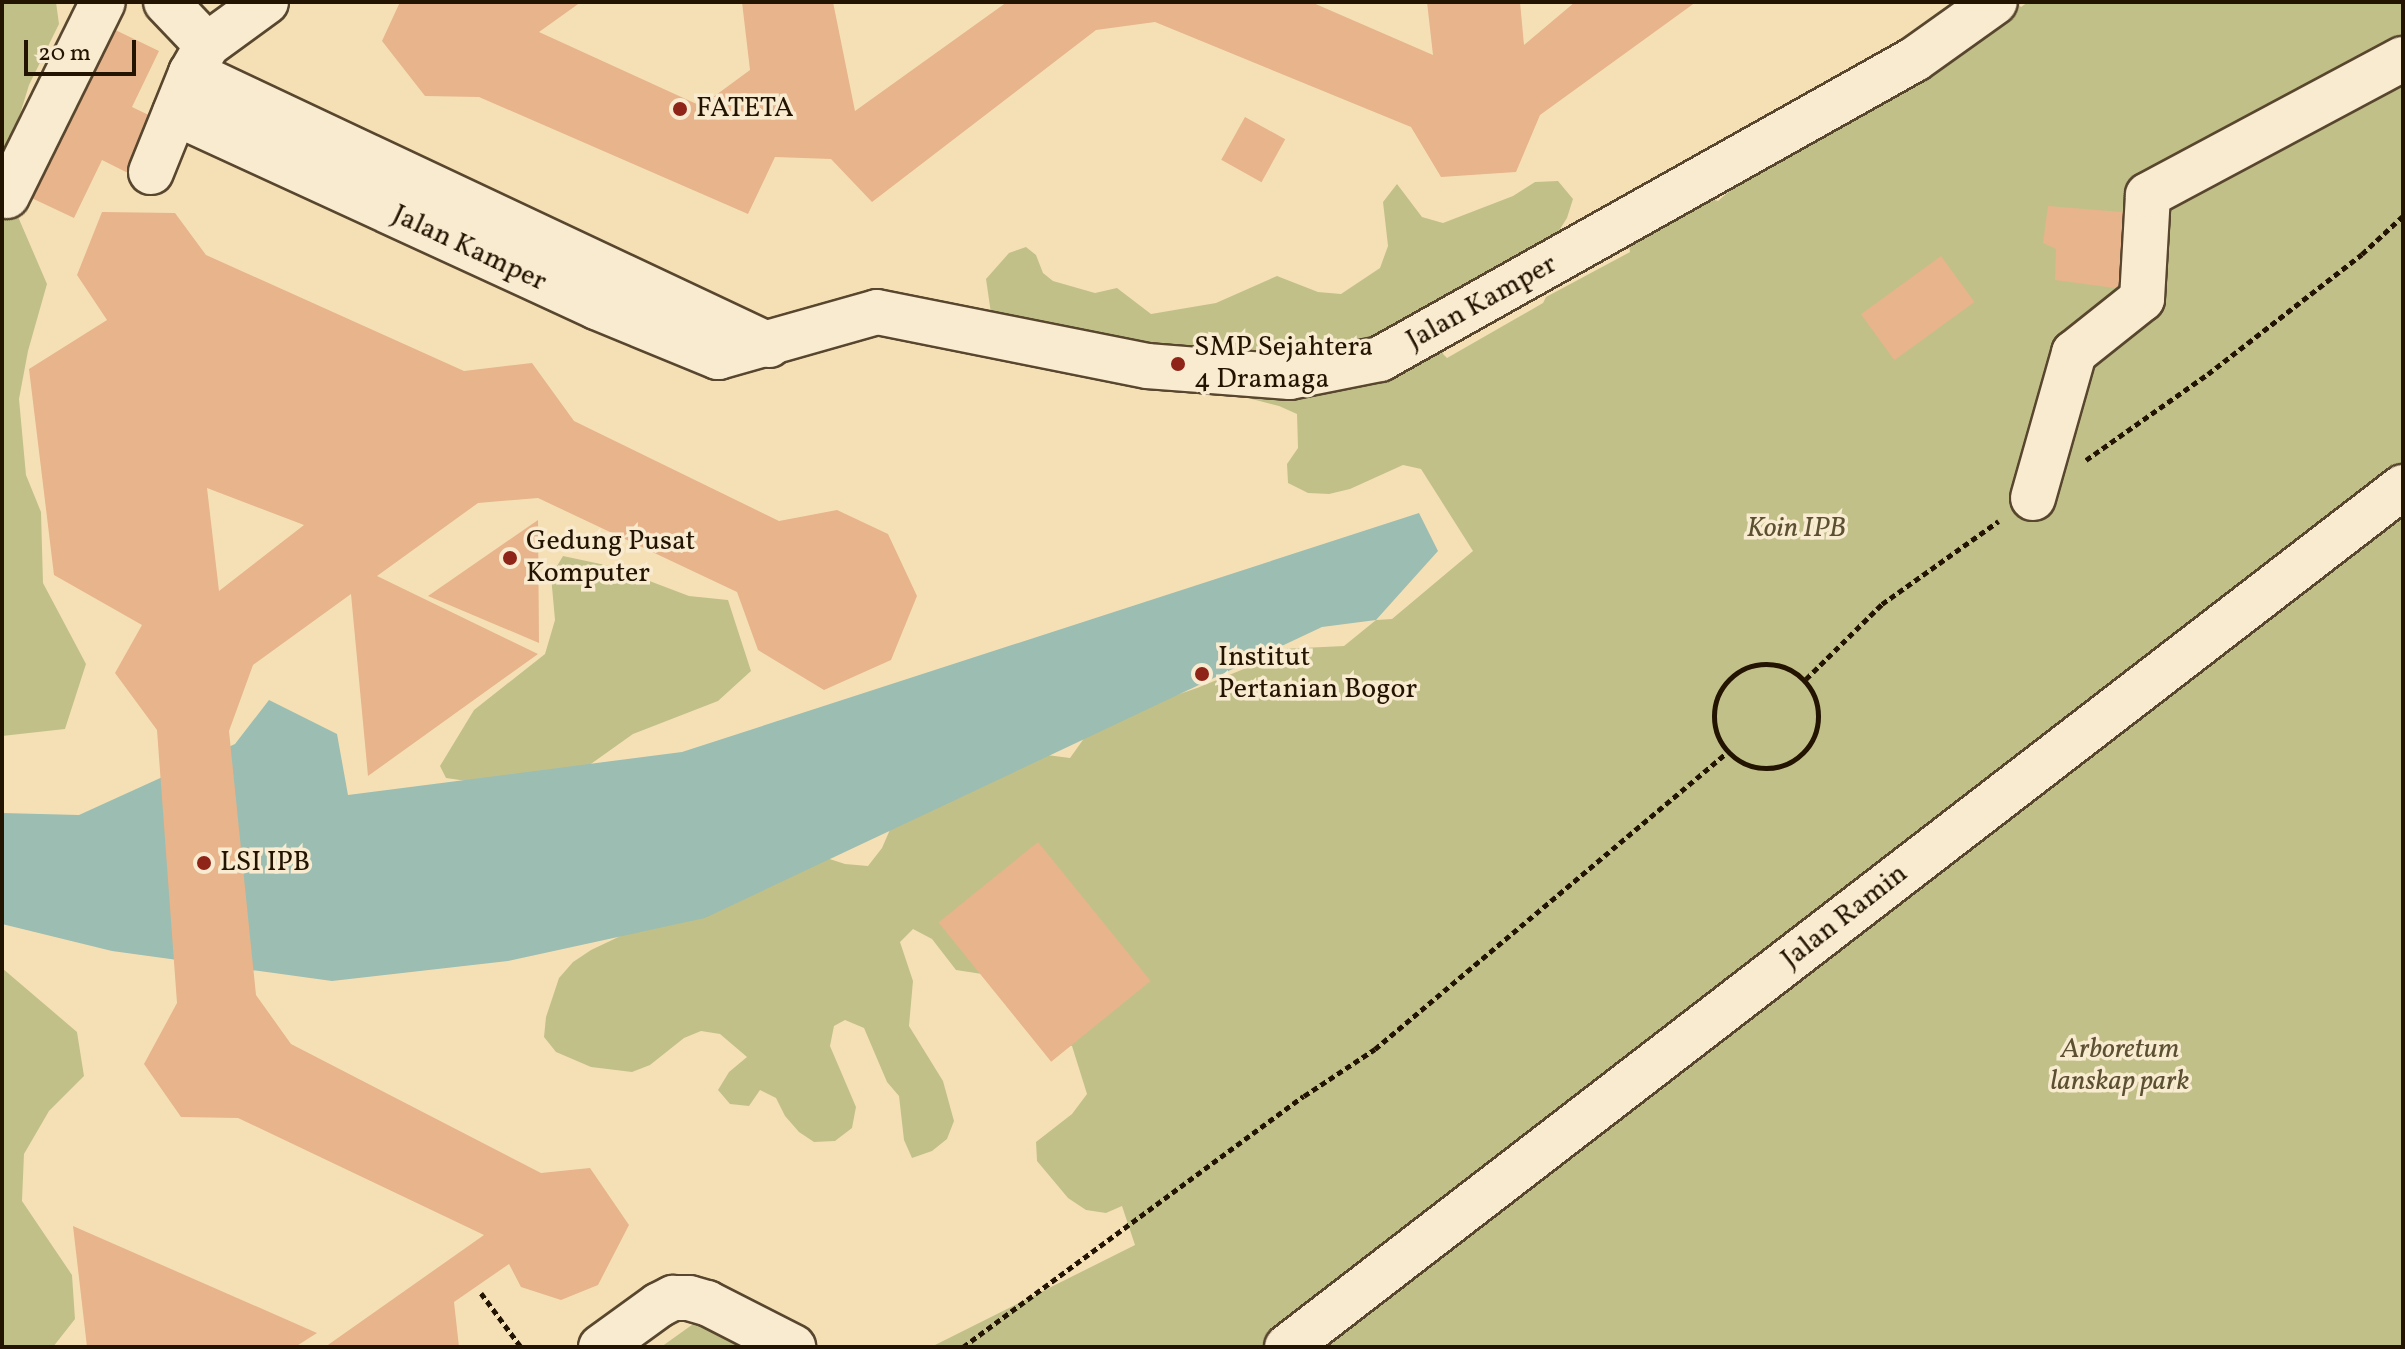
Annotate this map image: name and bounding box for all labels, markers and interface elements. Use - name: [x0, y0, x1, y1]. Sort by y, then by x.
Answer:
- scale bar: [28, 24, 140, 74]
- text: 20 m: [38, 37, 91, 71]
- place label: FATETA: [696, 92, 794, 126]
- marker: FATETA: [671, 100, 689, 118]
- street label: Jalan Kamper: [386, 199, 552, 299]
- street label: Jalan Kamper: [1401, 248, 1563, 358]
- place label: SMP Sejahtera 4 Dramaga: [1194, 331, 1373, 397]
- marker: SMP Sejahtera 4 Dramaga: [1169, 355, 1187, 373]
- park label: Koin IPB: [1746, 512, 1846, 546]
- place label: Gedung Pusat Komputer: [526, 525, 695, 591]
- marker: Gedung Pusat Komputer: [501, 549, 519, 567]
- place label: Institut Pertanian Bogor: [1218, 641, 1417, 707]
- marker: Institut Pertanian Bogor: [1193, 665, 1211, 683]
- place label: LSI IPB: [220, 846, 310, 880]
- marker: LSI IPB: [195, 854, 213, 872]
- street label: Jalan Ramin: [1775, 857, 1915, 977]
- park label: Arboretum lanskap park: [2050, 1033, 2190, 1099]

